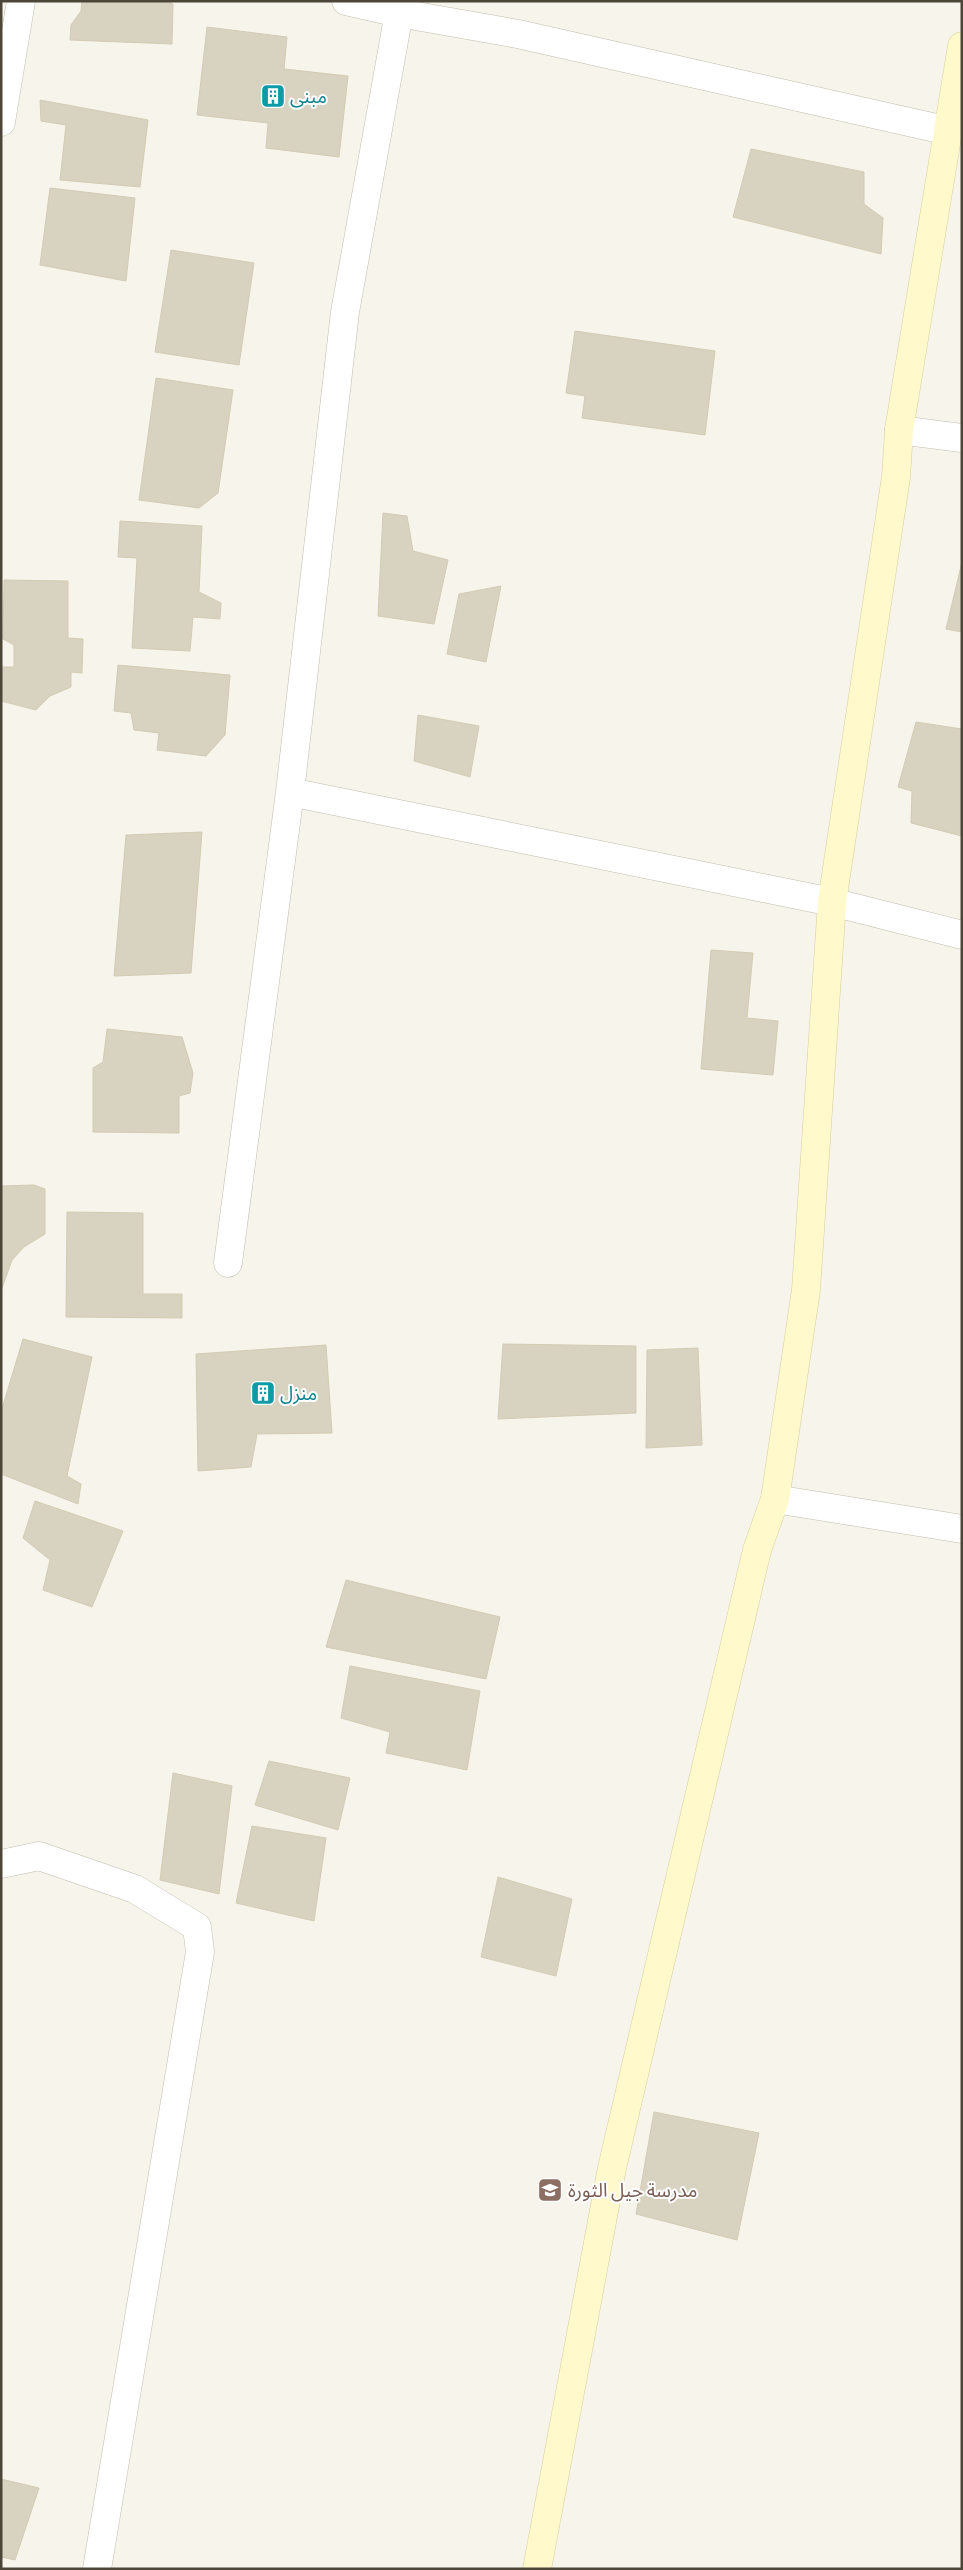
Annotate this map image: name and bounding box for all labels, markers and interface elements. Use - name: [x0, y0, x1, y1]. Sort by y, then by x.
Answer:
- building icon: مبنى: [260, 83, 286, 109]
- place label: مبنى: [290, 84, 327, 108]
- building icon: منزل: [250, 1380, 276, 1406]
- place label: منزل: [280, 1381, 317, 1405]
- school or university icon: مدرسة جيل الثورة: [537, 2177, 563, 2203]
- place label: مدرسة جيل الثورة: [568, 2178, 697, 2202]

